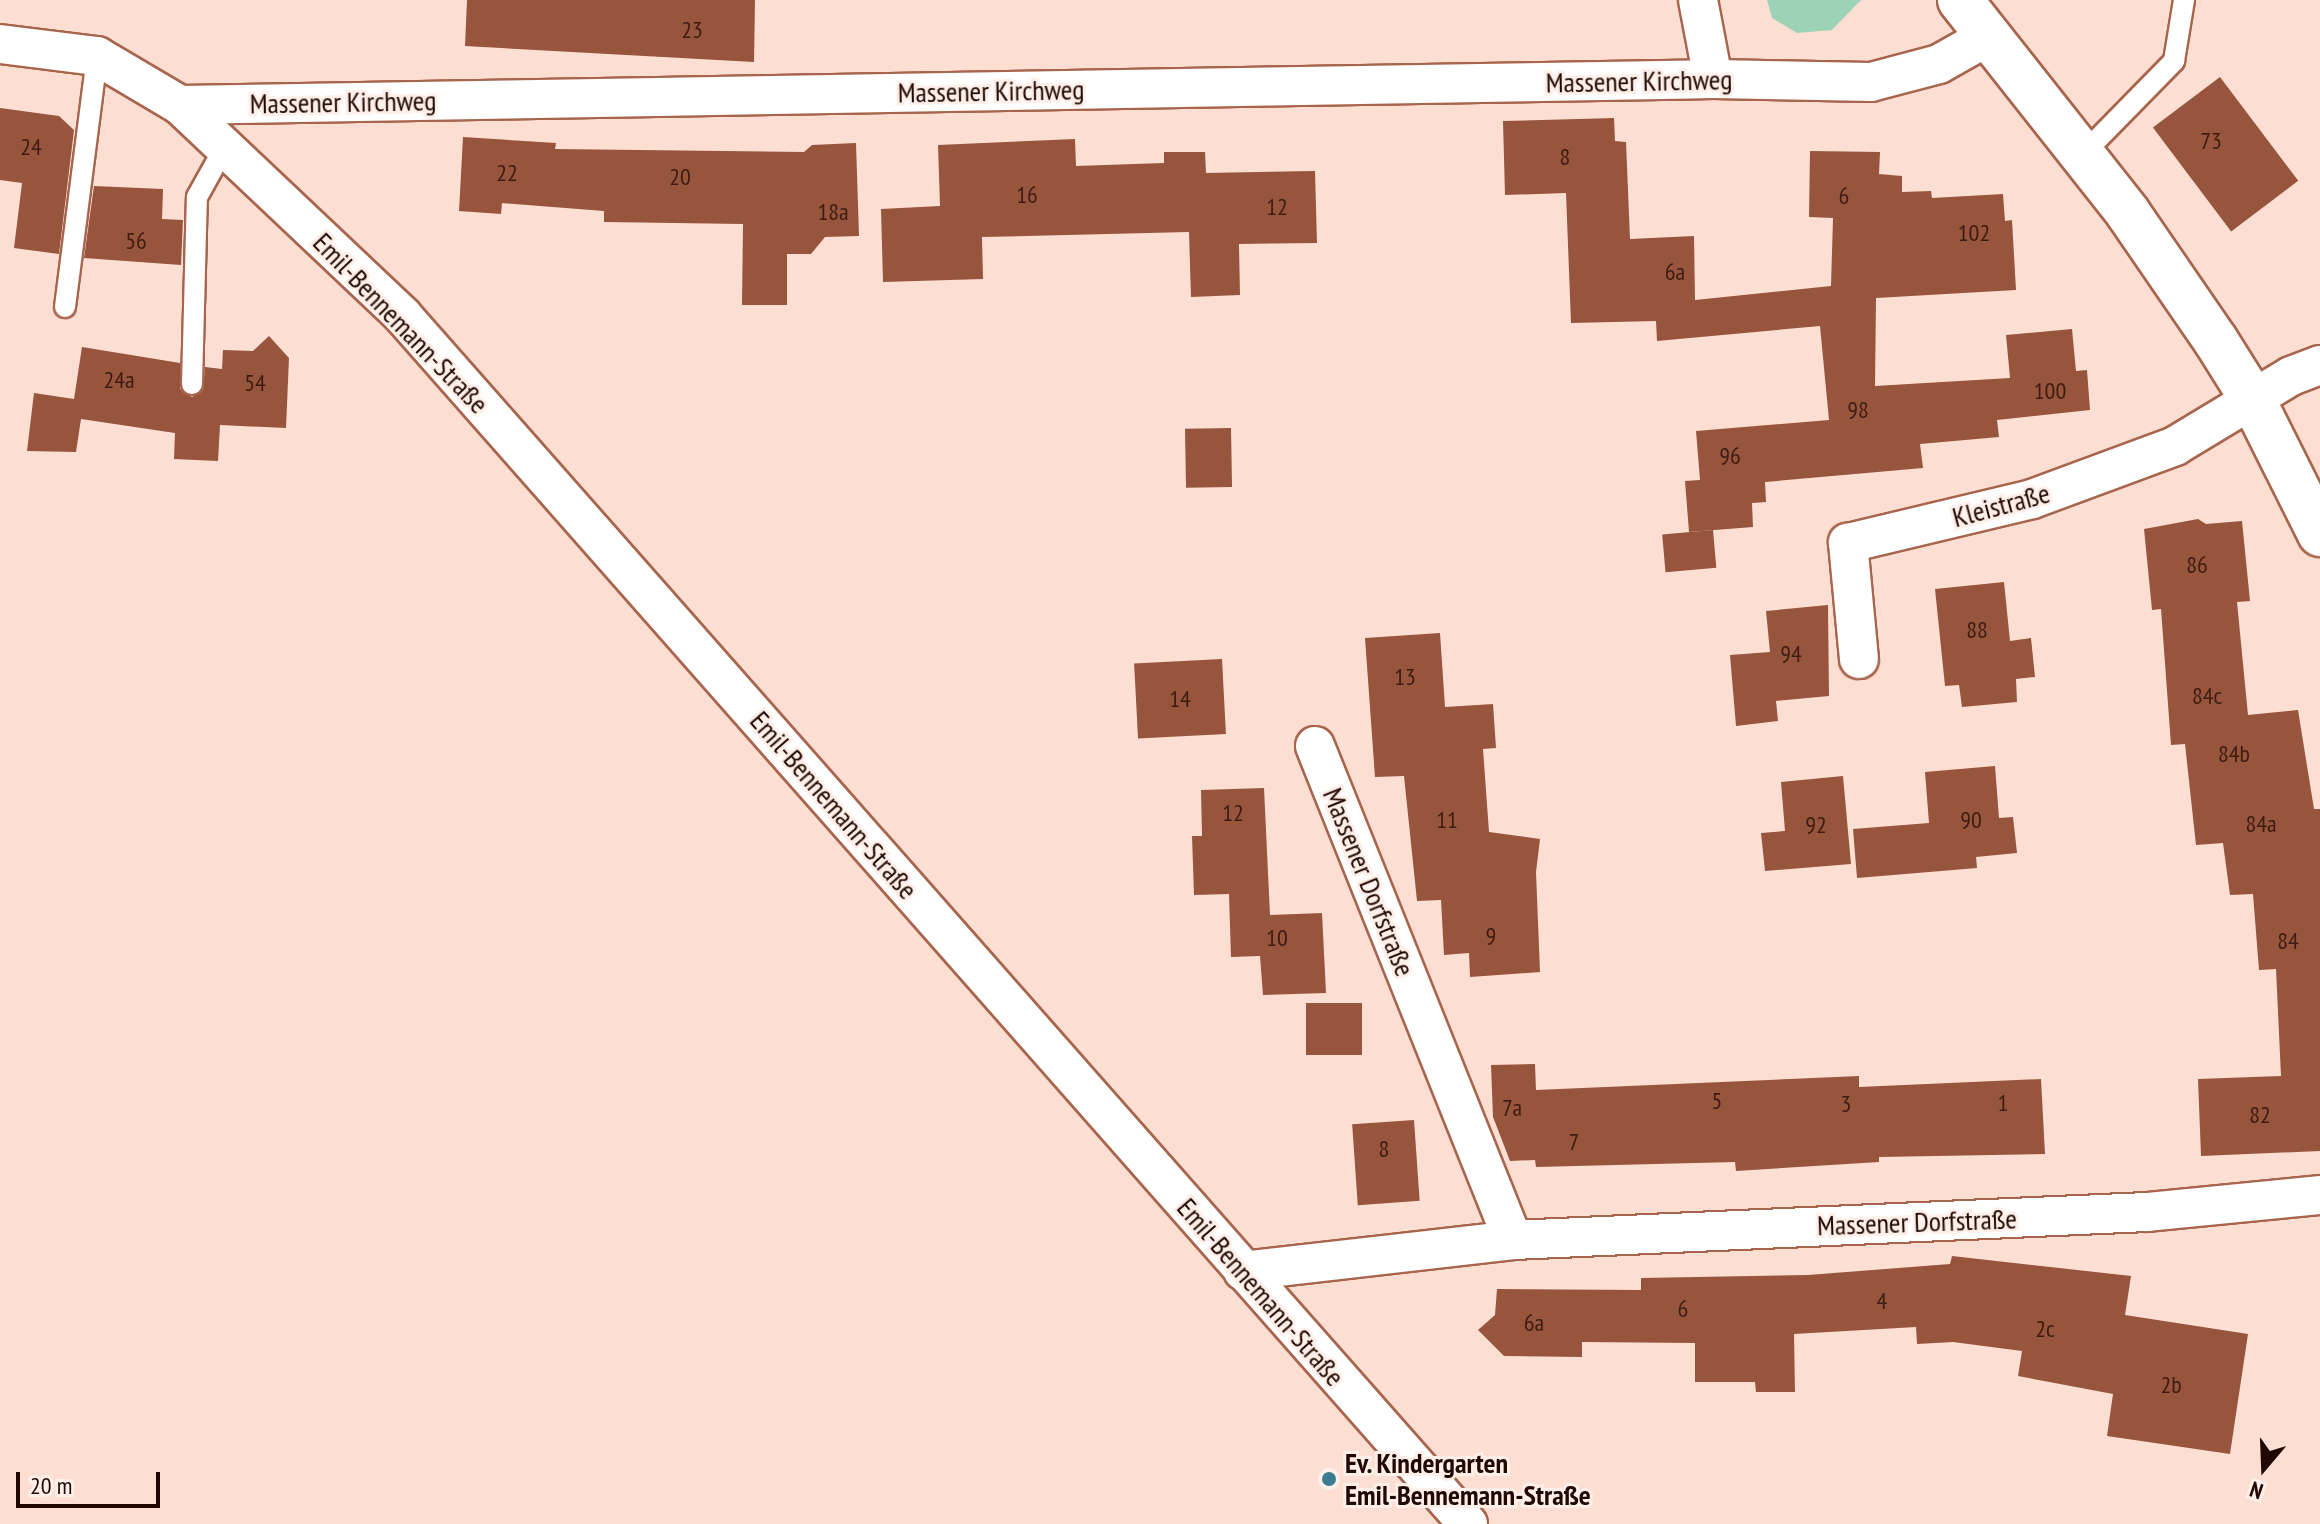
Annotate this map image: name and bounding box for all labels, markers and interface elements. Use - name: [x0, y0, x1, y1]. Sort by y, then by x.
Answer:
- house number: 23: [681, 16, 703, 44]
- street label: Massener Kirchweg: [1545, 63, 1733, 99]
- street label: Massener Kirchweg: [897, 73, 1085, 109]
- street label: Massener Kirchweg: [249, 84, 437, 120]
- house number: 73: [2200, 127, 2222, 155]
- house number: 24: [20, 133, 42, 161]
- house number: 8: [1560, 143, 1570, 171]
- house number: 22: [496, 159, 518, 187]
- house number: 20: [669, 163, 691, 191]
- house number: 16: [1016, 181, 1038, 209]
- house number: 6: [1839, 182, 1849, 210]
- house number: 12: [1266, 193, 1288, 221]
- house number: 18a: [817, 198, 849, 226]
- house number: 102: [1958, 219, 1990, 247]
- street label: Emil-Bennemann-Straße: [306, 226, 496, 420]
- house number: 56: [125, 227, 147, 255]
- house number: 6a: [1665, 258, 1685, 286]
- house number: 24a: [103, 366, 135, 394]
- house number: 54: [244, 369, 266, 397]
- house number: 100: [2034, 377, 2066, 405]
- house number: 98: [1847, 396, 1869, 424]
- house number: 96: [1719, 442, 1741, 470]
- street label: Kleistraße: [1949, 476, 2053, 534]
- house number: 86: [2186, 551, 2208, 579]
- house number: 88: [1966, 616, 1988, 644]
- house number: 94: [1780, 640, 1802, 668]
- house number: 13: [1394, 663, 1416, 691]
- house number: 84c: [2192, 682, 2222, 710]
- house number: 14: [1169, 685, 1191, 713]
- street label: Emil-Bennemann-Straße: [743, 704, 925, 906]
- house number: 84b: [2218, 740, 2250, 768]
- street label: Massener Dorfstraße: [1316, 783, 1422, 981]
- house number: 12: [1222, 799, 1244, 827]
- house number: 11: [1436, 806, 1458, 834]
- house number: 90: [1960, 806, 1982, 834]
- house number: 84a: [2245, 810, 2277, 838]
- house number: 92: [1805, 811, 1827, 839]
- house number: 9: [1486, 922, 1496, 950]
- house number: 10: [1266, 924, 1288, 952]
- house number: 84: [2277, 927, 2299, 955]
- house number: 5: [1712, 1087, 1722, 1115]
- house number: 1: [1998, 1089, 2008, 1117]
- house number: 3: [1841, 1090, 1851, 1118]
- house number: 7a: [1502, 1094, 1522, 1122]
- house number: 82: [2249, 1101, 2271, 1129]
- house number: 7: [1569, 1128, 1579, 1156]
- house number: 8: [1379, 1135, 1389, 1163]
- street label: Emil-Bennemann-Straße: [1170, 1191, 1352, 1393]
- street label: Massener Dorfstraße: [1817, 1202, 2017, 1242]
- house number: 4: [1877, 1287, 1887, 1315]
- house number: 6: [1678, 1295, 1688, 1323]
- house number: 6a: [1524, 1309, 1544, 1337]
- house number: 2c: [2035, 1315, 2055, 1343]
- house number: 2b: [2160, 1371, 2182, 1399]
- north arrow: [2224, 1428, 2304, 1508]
- place label: Ev. Kindergarten Emil-Bennemann-Straße: [1345, 1446, 1591, 1512]
- scale bar: [20, 1456, 164, 1506]
- text: 20 m: [30, 1470, 72, 1501]
- marker: Ev. Kindergarten Emil-Bennemann-Straße: [1320, 1470, 1338, 1488]
- text: N: [2246, 1476, 2266, 1506]

